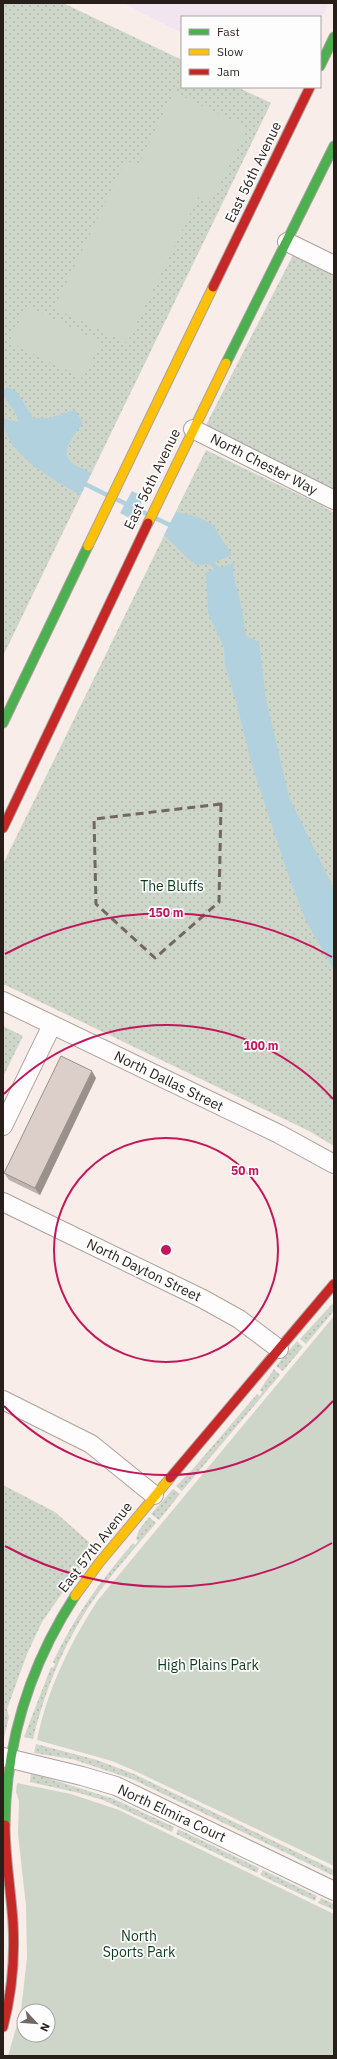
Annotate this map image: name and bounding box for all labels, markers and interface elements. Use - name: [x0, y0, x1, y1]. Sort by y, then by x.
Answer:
- legend: [181, 16, 321, 88]
- text: Fast: [217, 24, 240, 39]
- text: Slow: [217, 44, 243, 59]
- text: Jam: [217, 64, 240, 79]
- street label: East 56th Avenue: [221, 118, 285, 226]
- street label: East 56th Avenue: [120, 425, 184, 533]
- street label: North Chester Way: [207, 429, 321, 499]
- park label: The Bluffs: [140, 877, 204, 895]
- text: 150 m: [148, 905, 184, 920]
- text: 100 m: [243, 1038, 279, 1053]
- street label: North Dallas Street: [111, 1047, 227, 1115]
- text: 50 m: [231, 1163, 259, 1178]
- street label: North Dayton Street: [84, 1234, 204, 1306]
- centre of rings: [159, 1243, 173, 1257]
- street label: East 57th Avenue: [54, 1498, 136, 1596]
- park label: High Plains Park: [157, 1656, 259, 1674]
- street label: North Elmira Court: [115, 1780, 229, 1846]
- park label: North Sports Park: [103, 1927, 176, 1961]
- north arrow: [16, 2003, 56, 2043]
- text: N: [37, 2021, 53, 2034]

